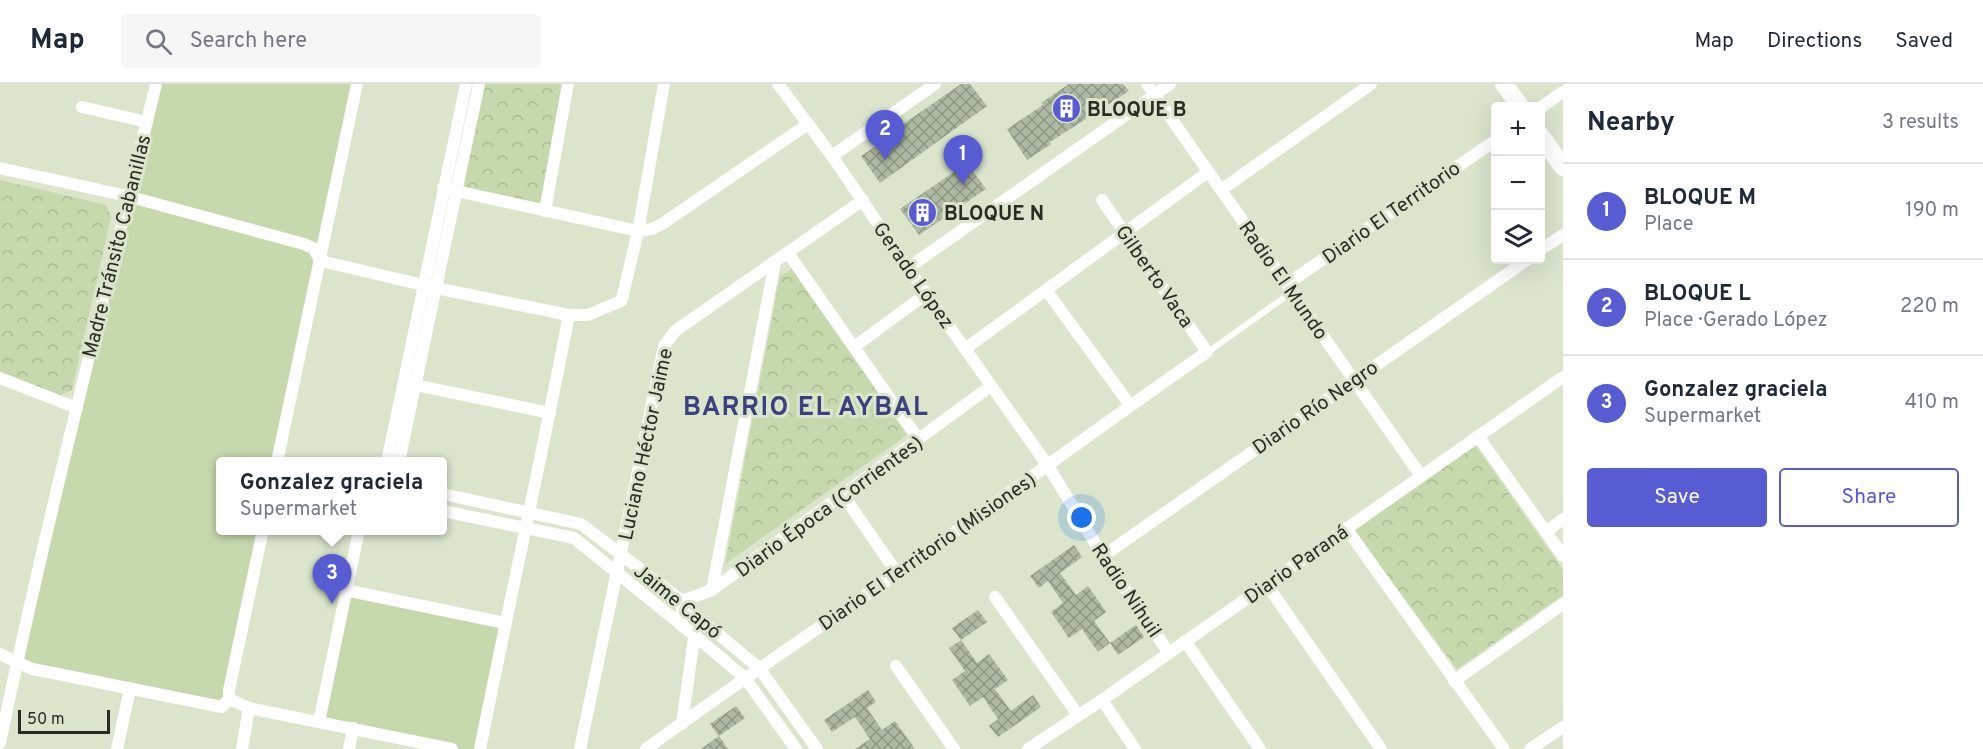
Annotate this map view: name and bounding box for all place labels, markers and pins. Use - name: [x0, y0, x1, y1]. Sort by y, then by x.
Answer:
- building icon: BLOQUE B: [1050, 93, 1082, 125]
- place label: BLOQUE B: [1087, 98, 1186, 124]
- pin: 2: [866, 110, 904, 160]
- pin: 1: [944, 135, 982, 185]
- building icon: BLOQUE N: [907, 197, 939, 229]
- place label: BLOQUE N: [944, 202, 1044, 228]
- pin: 3: [312, 554, 352, 604]

